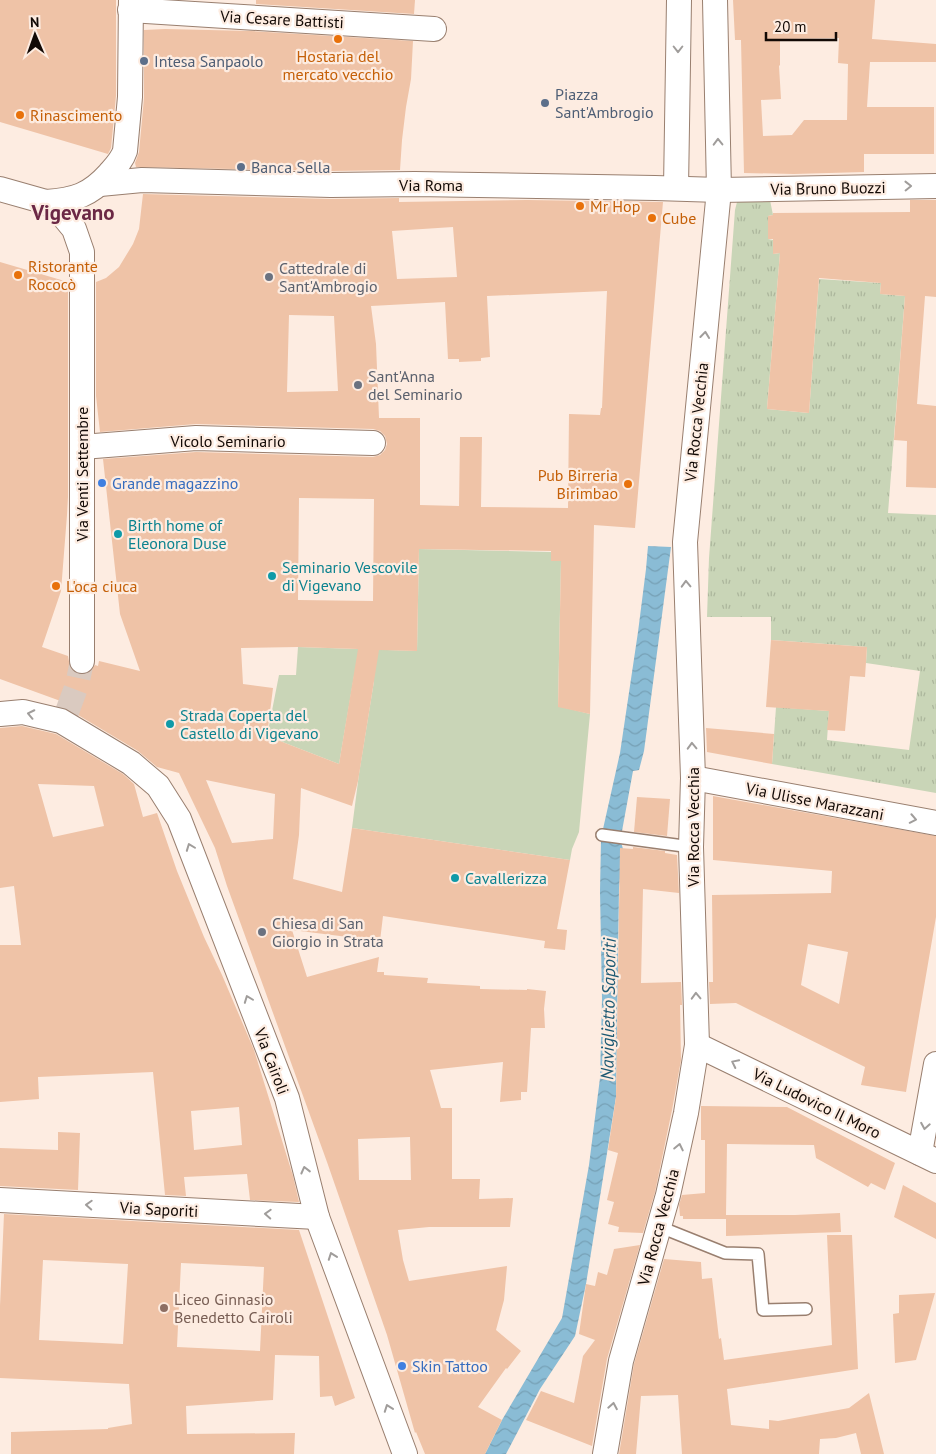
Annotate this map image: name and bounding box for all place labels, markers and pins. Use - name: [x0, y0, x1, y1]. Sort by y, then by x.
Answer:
- marker: Hostaria del mercato vecchio: [332, 33, 344, 45]
- place label: Hostaria del mercato vecchio: [283, 46, 393, 84]
- place label: Intesa Sanpaolo: [154, 51, 263, 71]
- marker: Intesa Sanpaolo: [138, 55, 150, 67]
- place label: Piazza Sant'Ambrogio: [555, 84, 654, 122]
- marker: Piazza Sant'Ambrogio: [539, 97, 551, 109]
- place label: Rinascimento: [30, 105, 122, 125]
- marker: Rinascimento: [14, 109, 26, 121]
- place label: Banca Sella: [251, 157, 330, 177]
- marker: Banca Sella: [235, 161, 247, 173]
- place label: Mr Hop: [590, 196, 640, 216]
- marker: Mr Hop: [574, 200, 586, 212]
- place label: Cube: [662, 208, 696, 228]
- marker: Cube: [646, 212, 658, 224]
- place label: Ristorante Rococò: [28, 256, 98, 294]
- place label: Cattedrale di Sant'Ambrogio: [279, 258, 378, 296]
- marker: Ristorante Rococò: [12, 269, 24, 281]
- marker: Cattedrale di Sant'Ambrogio: [263, 271, 275, 283]
- place label: Sant'Anna del Seminario: [368, 366, 463, 404]
- marker: Sant'Anna del Seminario: [352, 379, 364, 391]
- place label: Pub Birreria Birimbao: [538, 465, 618, 503]
- place label: Grande magazzino: [112, 473, 238, 493]
- marker: Grande magazzino: [96, 477, 108, 489]
- marker: Pub Birreria Birimbao: [622, 478, 634, 490]
- place label: Birth home of Eleonora Duse: [128, 515, 227, 553]
- marker: Birth home of Eleonora Duse: [112, 528, 124, 540]
- place label: Seminario Vescovile di Vigevano: [282, 557, 418, 595]
- marker: Seminario Vescovile di Vigevano: [266, 570, 278, 582]
- place label: L'oca ciuca: [66, 576, 137, 596]
- marker: L'oca ciuca: [50, 580, 62, 592]
- place label: Strada Coperta del Castello di Vigevano: [180, 705, 319, 743]
- marker: Strada Coperta del Castello di Vigevano: [164, 718, 176, 730]
- place label: Cavallerizza: [465, 868, 547, 888]
- marker: Cavallerizza: [449, 872, 461, 884]
- place label: Chiesa di San Giorgio in Strata: [272, 913, 384, 951]
- marker: Chiesa di San Giorgio in Strata: [256, 926, 268, 938]
- place label: Liceo Ginnasio Benedetto Cairoli: [174, 1289, 293, 1327]
- marker: Liceo Ginnasio Benedetto Cairoli: [158, 1302, 170, 1314]
- place label: Skin Tattoo: [412, 1356, 488, 1376]
- marker: Skin Tattoo: [396, 1360, 408, 1372]

